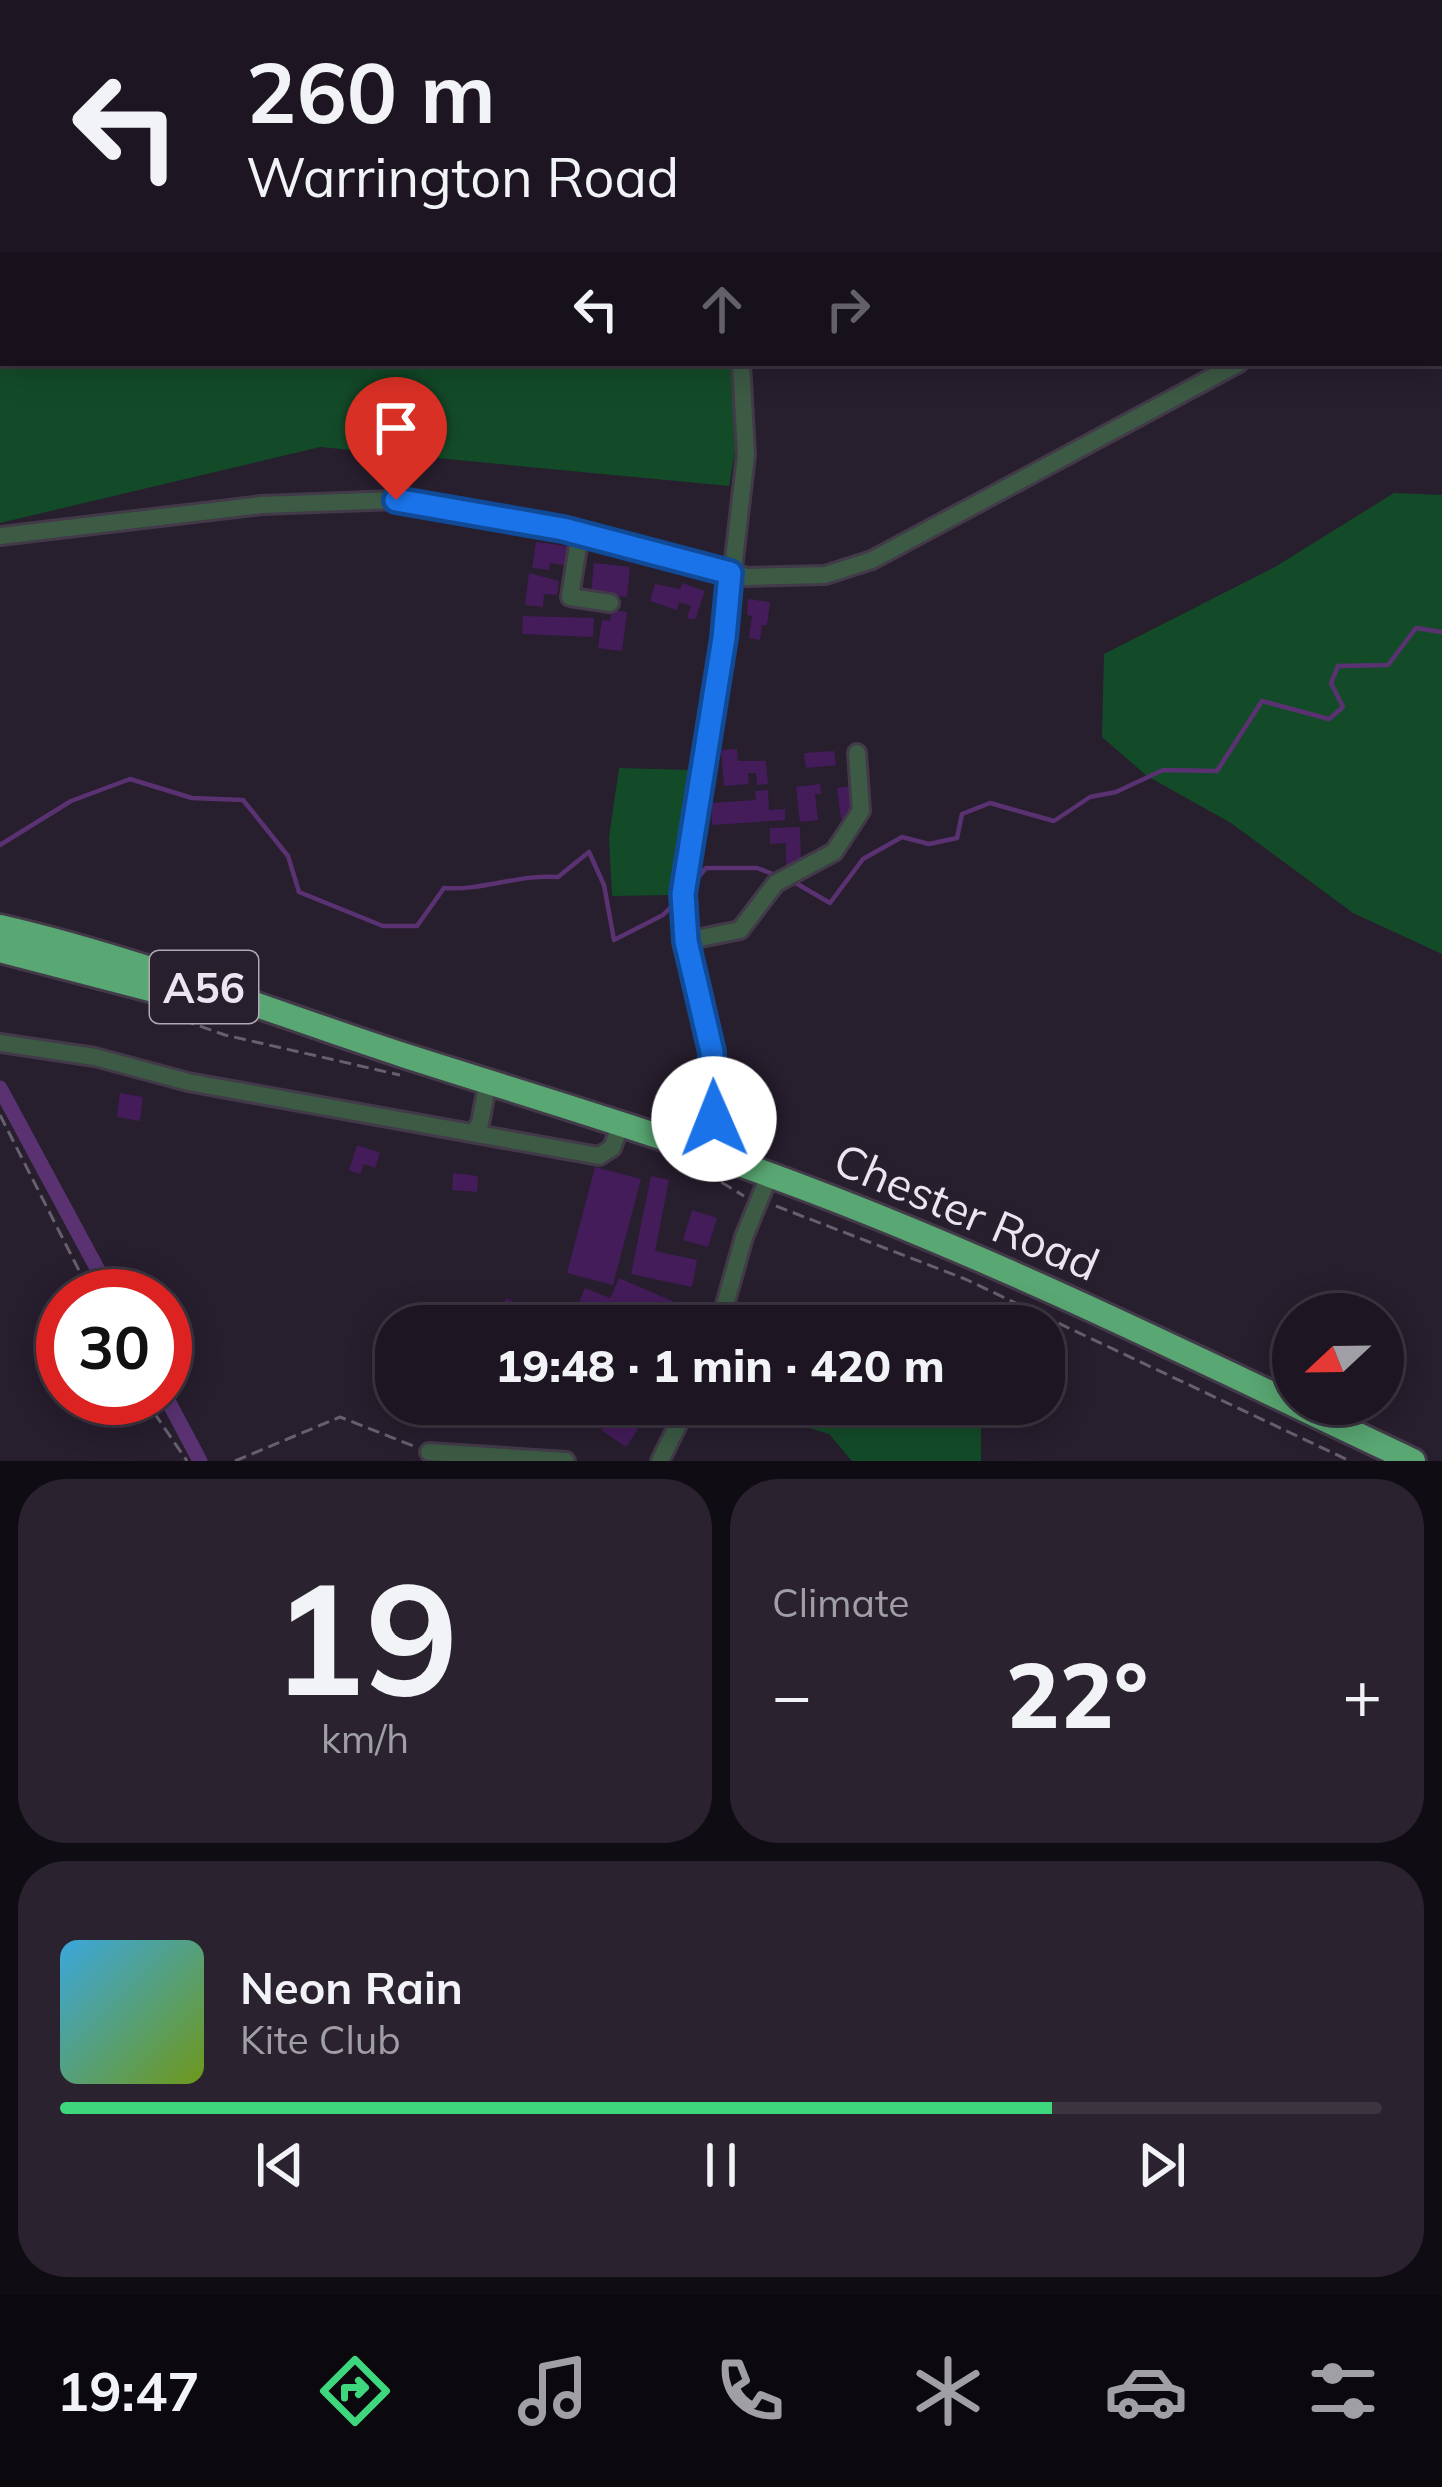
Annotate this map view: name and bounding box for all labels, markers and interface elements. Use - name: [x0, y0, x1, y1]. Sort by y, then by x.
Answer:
- text: 260 m: [246, 39, 496, 144]
- icon: left: [48, 48, 204, 204]
- text: Warrington Road: [246, 143, 679, 211]
- icon: left: [563, 276, 629, 342]
- icon: ahead: [689, 276, 755, 342]
- icon: right: [815, 276, 881, 342]
- pin: [345, 377, 447, 500]
- icon: arrive: [363, 395, 429, 461]
- road number: A56: [150, 951, 258, 1023]
- position arrow: [651, 1056, 777, 1182]
- street label: Chester Road: [826, 1130, 1108, 1292]
- speed limit sign: 30: [36, 1269, 192, 1425]
- north arrow: [1272, 1293, 1404, 1425]
- map controls: [1272, 1293, 1404, 1425]
- text: 19:48 · 1 min · 420 m: [495, 1337, 945, 1393]
- text: 19: [271, 1538, 459, 1734]
- text: Climate: [772, 1578, 910, 1627]
- text: 22°: [1006, 1638, 1148, 1751]
- text: −: [772, 1653, 812, 1736]
- text: +: [1342, 1653, 1382, 1736]
- text: km/h: [321, 1714, 409, 1763]
- text: Neon Rain: [240, 1959, 463, 2015]
- text: Kite Club: [240, 2015, 401, 2064]
- icon: previous: [247, 2132, 313, 2198]
- icon: pause: [688, 2132, 754, 2198]
- icon: next: [1129, 2132, 1195, 2198]
- icon: directions: [313, 2349, 397, 2433]
- icon: music: [511, 2349, 595, 2433]
- icon: phone: [708, 2349, 792, 2433]
- icon: climate: [906, 2349, 990, 2433]
- icon: car: [1104, 2349, 1188, 2433]
- icon: filters: [1301, 2349, 1385, 2433]
- text: 19:47: [57, 2357, 200, 2425]

